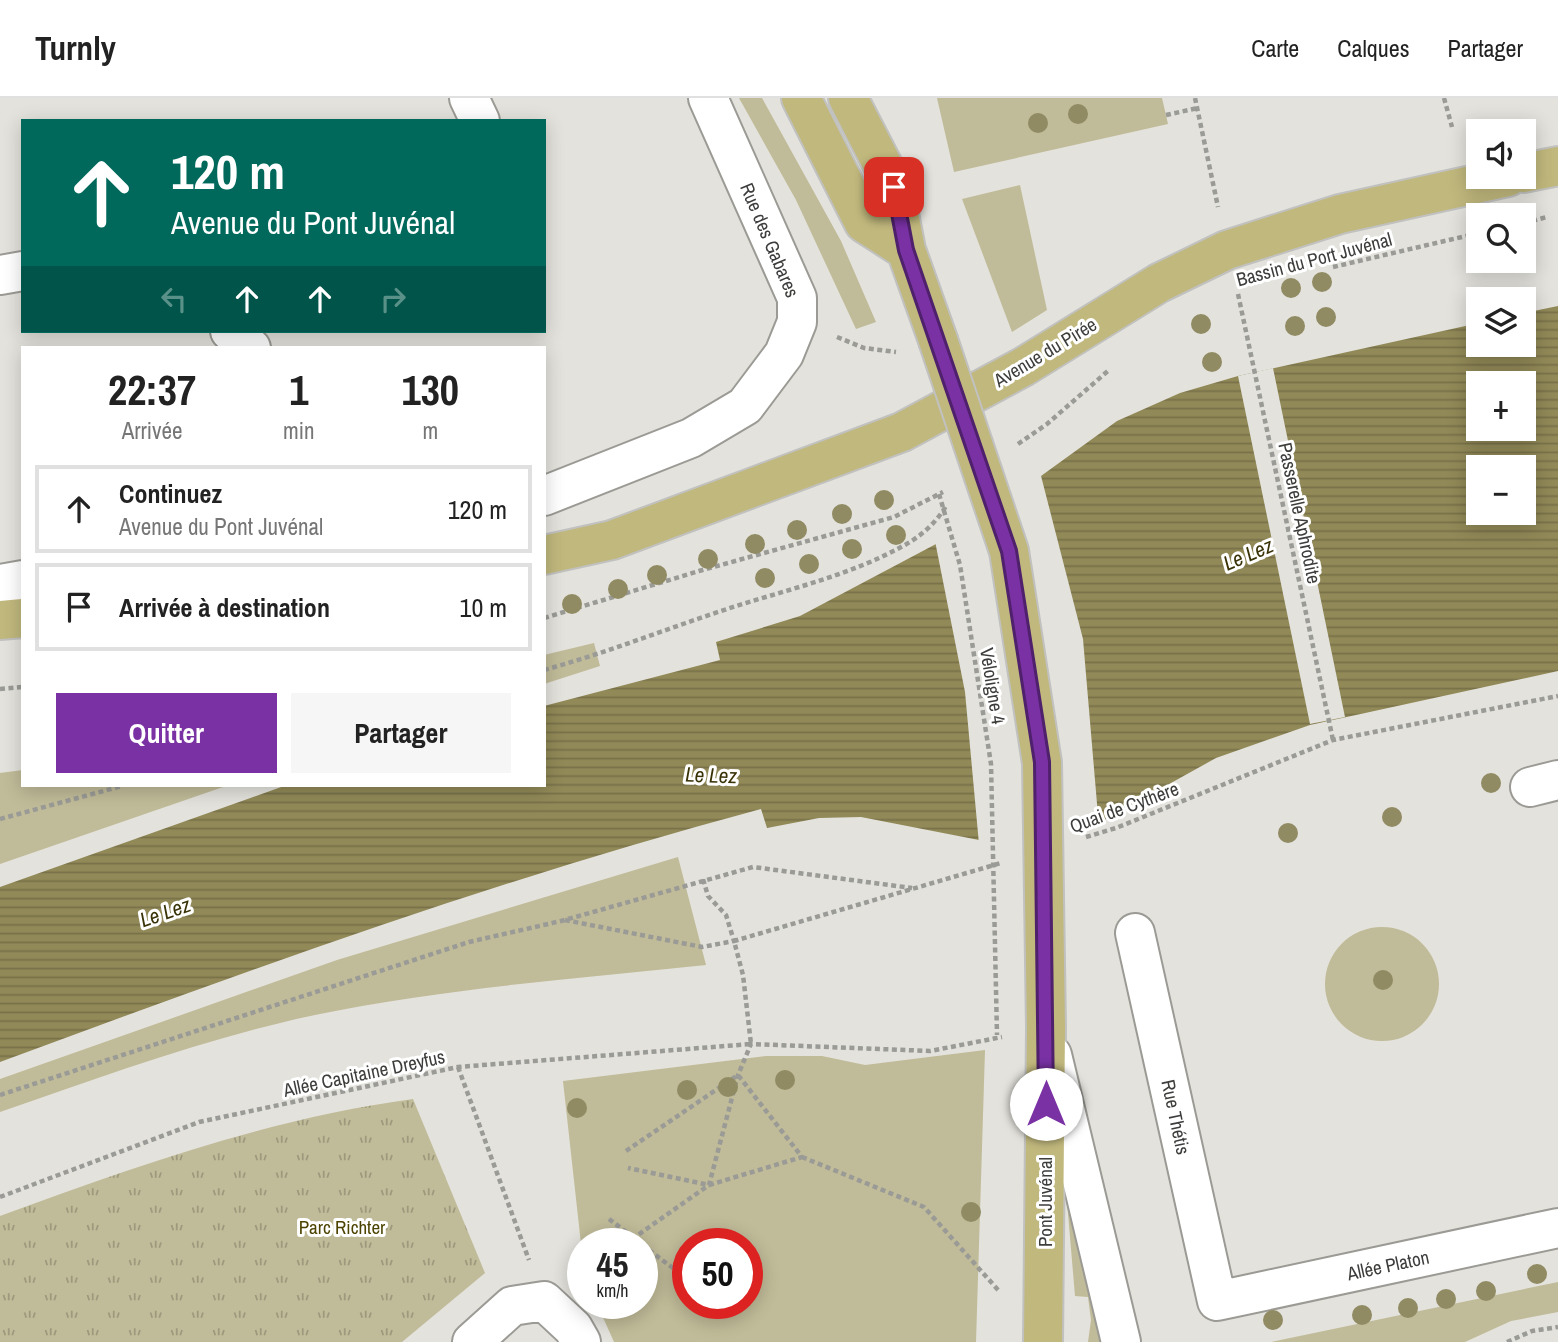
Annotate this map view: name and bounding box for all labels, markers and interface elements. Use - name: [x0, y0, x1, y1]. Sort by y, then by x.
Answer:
- text: Turnly: [35, 26, 116, 70]
- text: Carte: [1251, 32, 1299, 64]
- text: Calques: [1337, 32, 1410, 64]
- text: Partager: [1448, 32, 1523, 64]
- map controls: [1466, 119, 1536, 525]
- button: sound: [1466, 119, 1536, 189]
- text: 120 m: [171, 138, 285, 204]
- icon: ahead: [56, 147, 147, 238]
- pin: [864, 157, 924, 217]
- icon: arrive: [875, 168, 913, 206]
- street label: Rue des Gabares: [734, 179, 806, 301]
- text: Avenue du Pont Juvénal: [171, 201, 455, 244]
- button: search: [1466, 203, 1536, 273]
- street label: Bassin du Port Juvénal: [1233, 226, 1395, 292]
- icon: left: [155, 280, 193, 318]
- icon: ahead: [228, 280, 266, 318]
- icon: ahead: [301, 280, 339, 318]
- icon: right: [374, 280, 412, 318]
- button: layers: [1466, 287, 1536, 357]
- street label: Avenue du Pirée: [988, 311, 1101, 393]
- text: 22:37: [108, 362, 196, 418]
- text: 1: [289, 362, 308, 418]
- text: 130: [402, 362, 459, 418]
- button: +: [1466, 371, 1536, 441]
- text: Arrivée: [122, 415, 182, 446]
- text: min: [283, 415, 315, 446]
- text: m: [422, 415, 438, 446]
- street label: Passerelle Aphrodite: [1272, 440, 1328, 586]
- button: −: [1466, 455, 1536, 525]
- text: Continuez: [119, 476, 222, 511]
- icon: ahead: [60, 490, 98, 528]
- text: 120 m: [448, 492, 507, 527]
- text: Avenue du Pont Juvénal: [119, 511, 323, 542]
- water label: Le Lez: [1219, 530, 1278, 577]
- icon: arrive: [60, 588, 98, 626]
- text: Arrivée à destination: [119, 590, 330, 625]
- text: 10 m: [460, 590, 507, 625]
- street label: Véloligne 4: [974, 646, 1012, 726]
- button: Quitter: [56, 693, 277, 773]
- button: Partager: [291, 693, 511, 773]
- water label: Le Lez: [685, 760, 738, 790]
- street label: Quai de Cythère: [1066, 775, 1182, 839]
- water label: Le Lez: [136, 890, 195, 934]
- street label: Allée Capitaine Dreyfus: [280, 1043, 447, 1103]
- position arrow: [1009, 1067, 1083, 1141]
- street label: Rue Thétis: [1155, 1077, 1197, 1157]
- street label: Pont Juvénal: [1032, 1157, 1058, 1247]
- park label: Parc Richter: [299, 1214, 386, 1240]
- speed limit sign: 50: [672, 1228, 763, 1319]
- text: 45: [597, 1241, 628, 1288]
- street label: Allée Platon: [1344, 1244, 1431, 1287]
- text: km/h: [597, 1278, 629, 1303]

